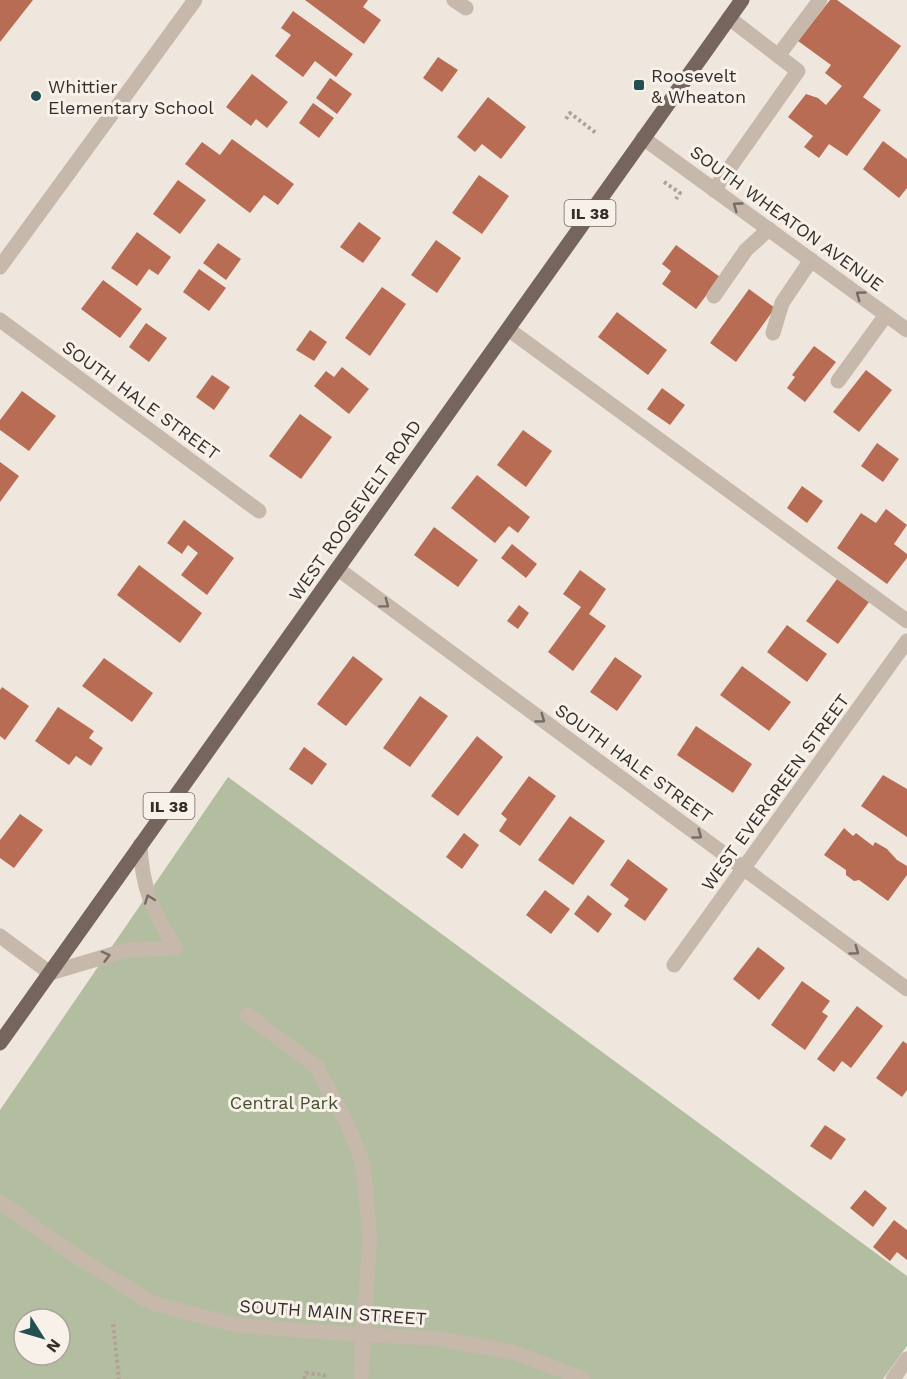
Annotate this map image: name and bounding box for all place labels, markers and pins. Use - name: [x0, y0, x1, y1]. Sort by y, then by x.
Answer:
- place label: Roosevelt & Wheaton: [651, 65, 746, 107]
- place label: Whittier Elementary School: [48, 76, 214, 118]
- marker: Roosevelt & Wheaton: [632, 78, 646, 92]
- marker: Whittier Elementary School: [29, 89, 43, 103]

